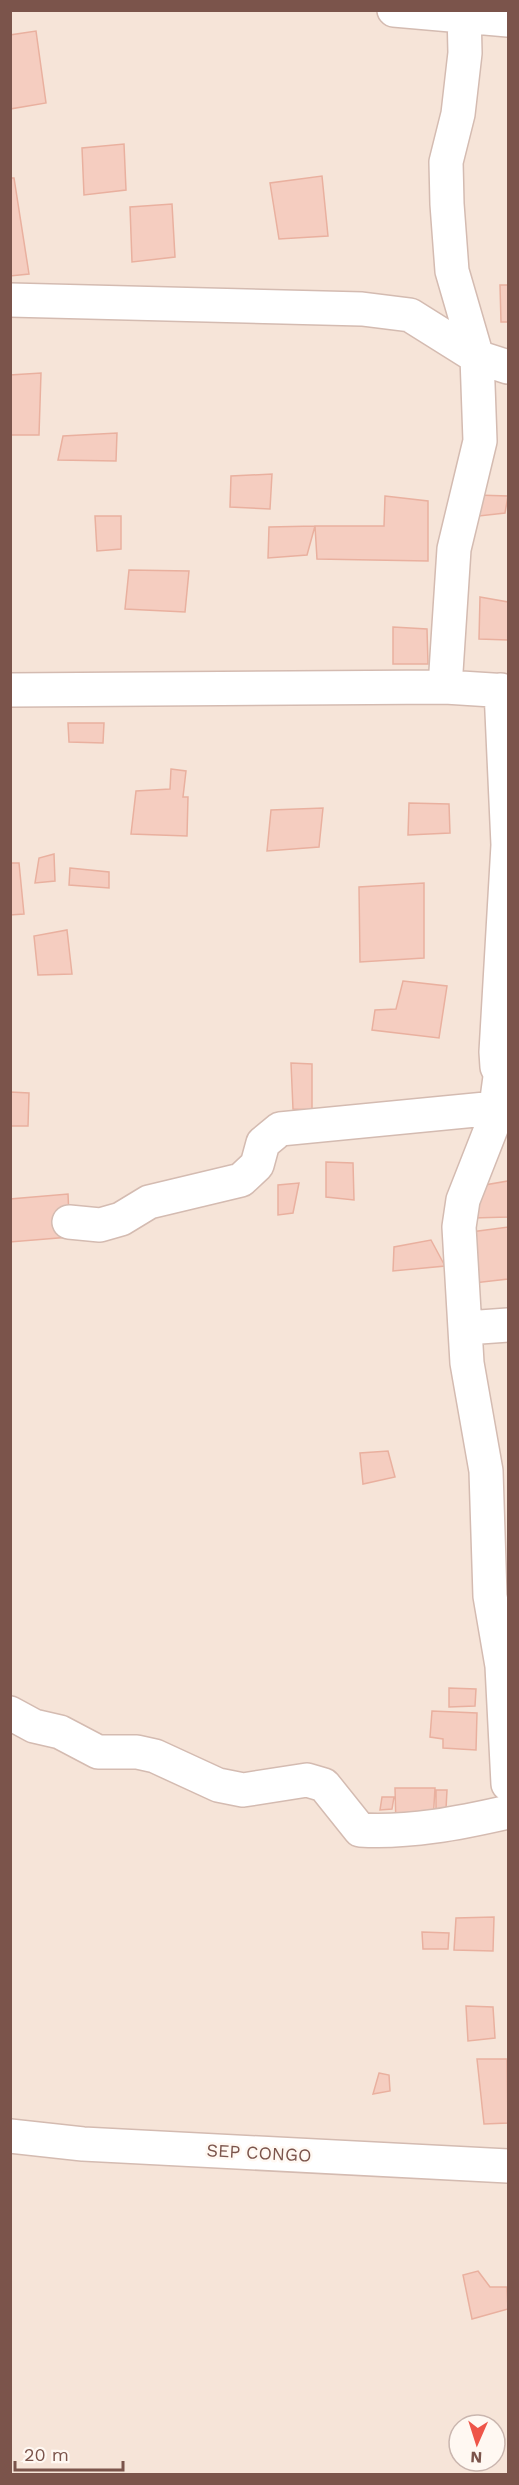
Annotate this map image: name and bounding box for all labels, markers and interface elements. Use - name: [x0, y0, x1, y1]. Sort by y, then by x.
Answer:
- street label: SEP CONGO: [206, 2139, 312, 2166]
- north arrow: [447, 2413, 507, 2473]
- scale bar: [15, 2434, 123, 2472]
- text: 20 m: [24, 2444, 69, 2465]
- text: N: [470, 2448, 483, 2467]

